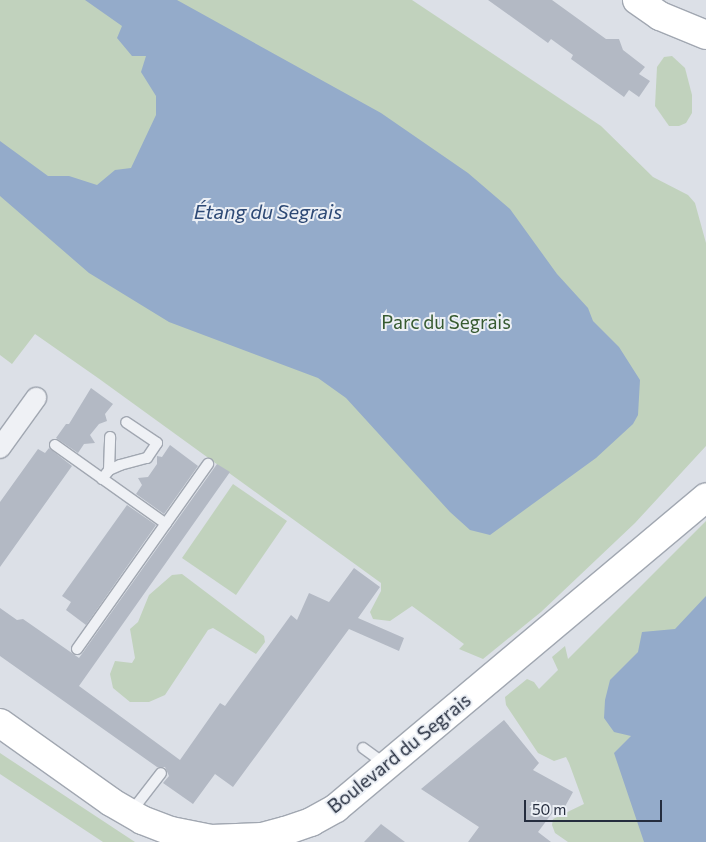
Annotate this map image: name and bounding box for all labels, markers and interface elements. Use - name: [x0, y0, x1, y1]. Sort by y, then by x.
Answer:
- water label: Étang du Segrais: [194, 199, 342, 223]
- park label: Parc du Segrais: [381, 311, 511, 333]
- street label: Boulevard du Segrais: [323, 688, 475, 818]
- scale bar: [526, 790, 664, 822]
- text: 50 m: [532, 800, 566, 818]

